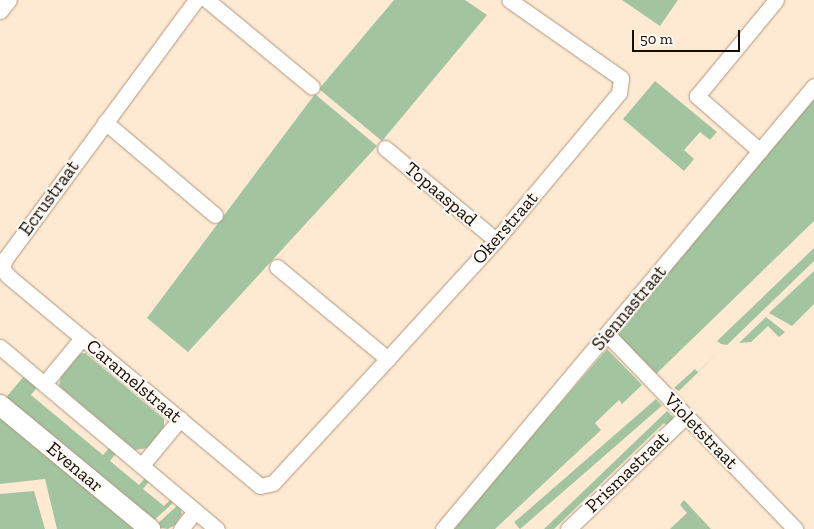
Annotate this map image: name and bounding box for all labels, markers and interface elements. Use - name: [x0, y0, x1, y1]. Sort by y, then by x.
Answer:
- scale bar: [634, 20, 742, 52]
- text: 50 m: [640, 30, 673, 48]
- street label: Ecrustraat: [14, 156, 84, 240]
- street label: Topaaspad: [400, 157, 482, 231]
- street label: Okerstraat: [467, 187, 543, 269]
- street label: Siennastraat: [587, 261, 671, 355]
- street label: Caramelstraat: [82, 334, 186, 428]
- street label: Violetstraat: [659, 388, 743, 474]
- street label: Prismastraat: [581, 427, 673, 517]
- street label: Evenaar: [42, 437, 108, 497]

